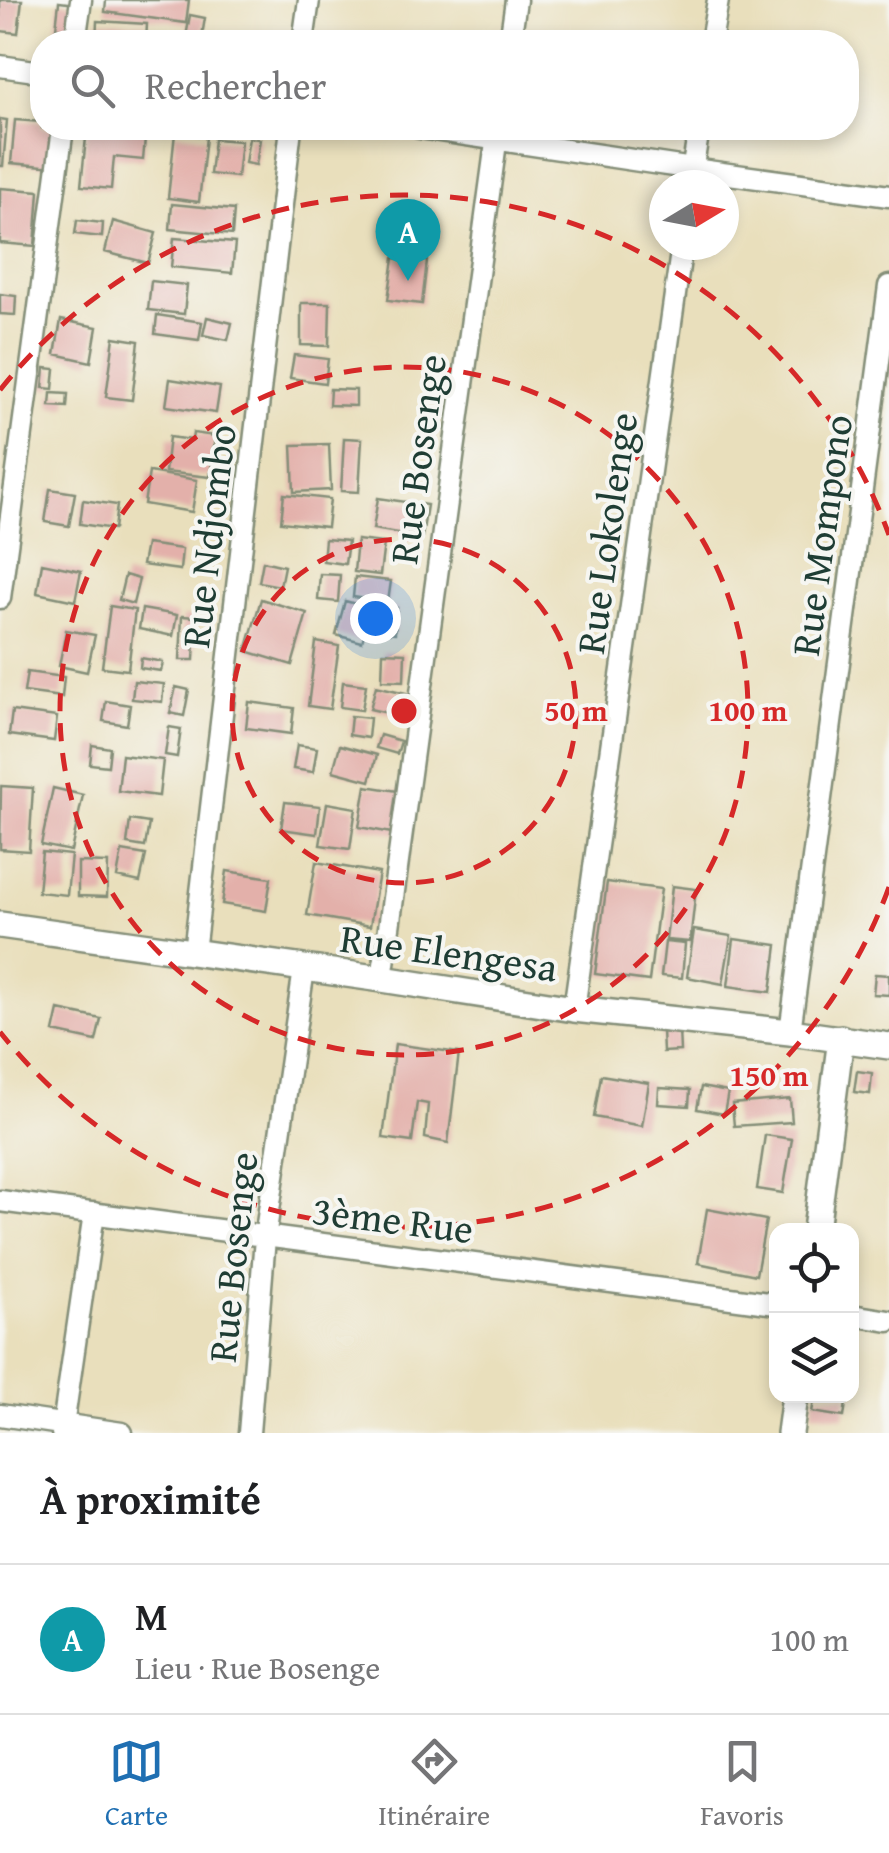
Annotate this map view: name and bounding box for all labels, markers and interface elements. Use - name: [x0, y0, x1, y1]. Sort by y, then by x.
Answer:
- search box: [30, 30, 859, 140]
- text: Rechercher: [145, 57, 326, 113]
- icon: search: [65, 58, 120, 113]
- north arrow: [649, 170, 739, 260]
- pin: A: [376, 198, 440, 281]
- street label: Rue Bosenge: [373, 350, 461, 568]
- street label: Rue Lokolenge: [560, 408, 652, 658]
- street label: Rue Mompono: [775, 411, 867, 659]
- street label: Rue Ndjombo: [165, 421, 251, 651]
- your location: [350, 593, 401, 644]
- text: 50 m: [544, 688, 608, 732]
- text: 100 m: [709, 688, 788, 732]
- centre of rings: [386, 693, 422, 729]
- street label: Rue Elengesa: [337, 908, 561, 996]
- text: 150 m: [730, 1053, 809, 1097]
- street label: Rue Bosenge: [192, 1149, 272, 1365]
- street label: 3ème Rue: [309, 1180, 477, 1258]
- map controls: [769, 1223, 859, 1403]
- button: locate: [769, 1223, 859, 1313]
- button: layers: [769, 1313, 859, 1403]
- text: À proximité: [40, 1468, 261, 1529]
- text: M: [135, 1588, 168, 1644]
- text: A: [62, 1616, 83, 1663]
- text: 100 m: [770, 1616, 849, 1663]
- text: Lieu · Rue Bosenge: [135, 1644, 380, 1691]
- tab: Carte: [105, 1734, 168, 1835]
- tab: Itinéraire: [378, 1734, 490, 1835]
- tab: Favoris: [700, 1734, 784, 1835]

